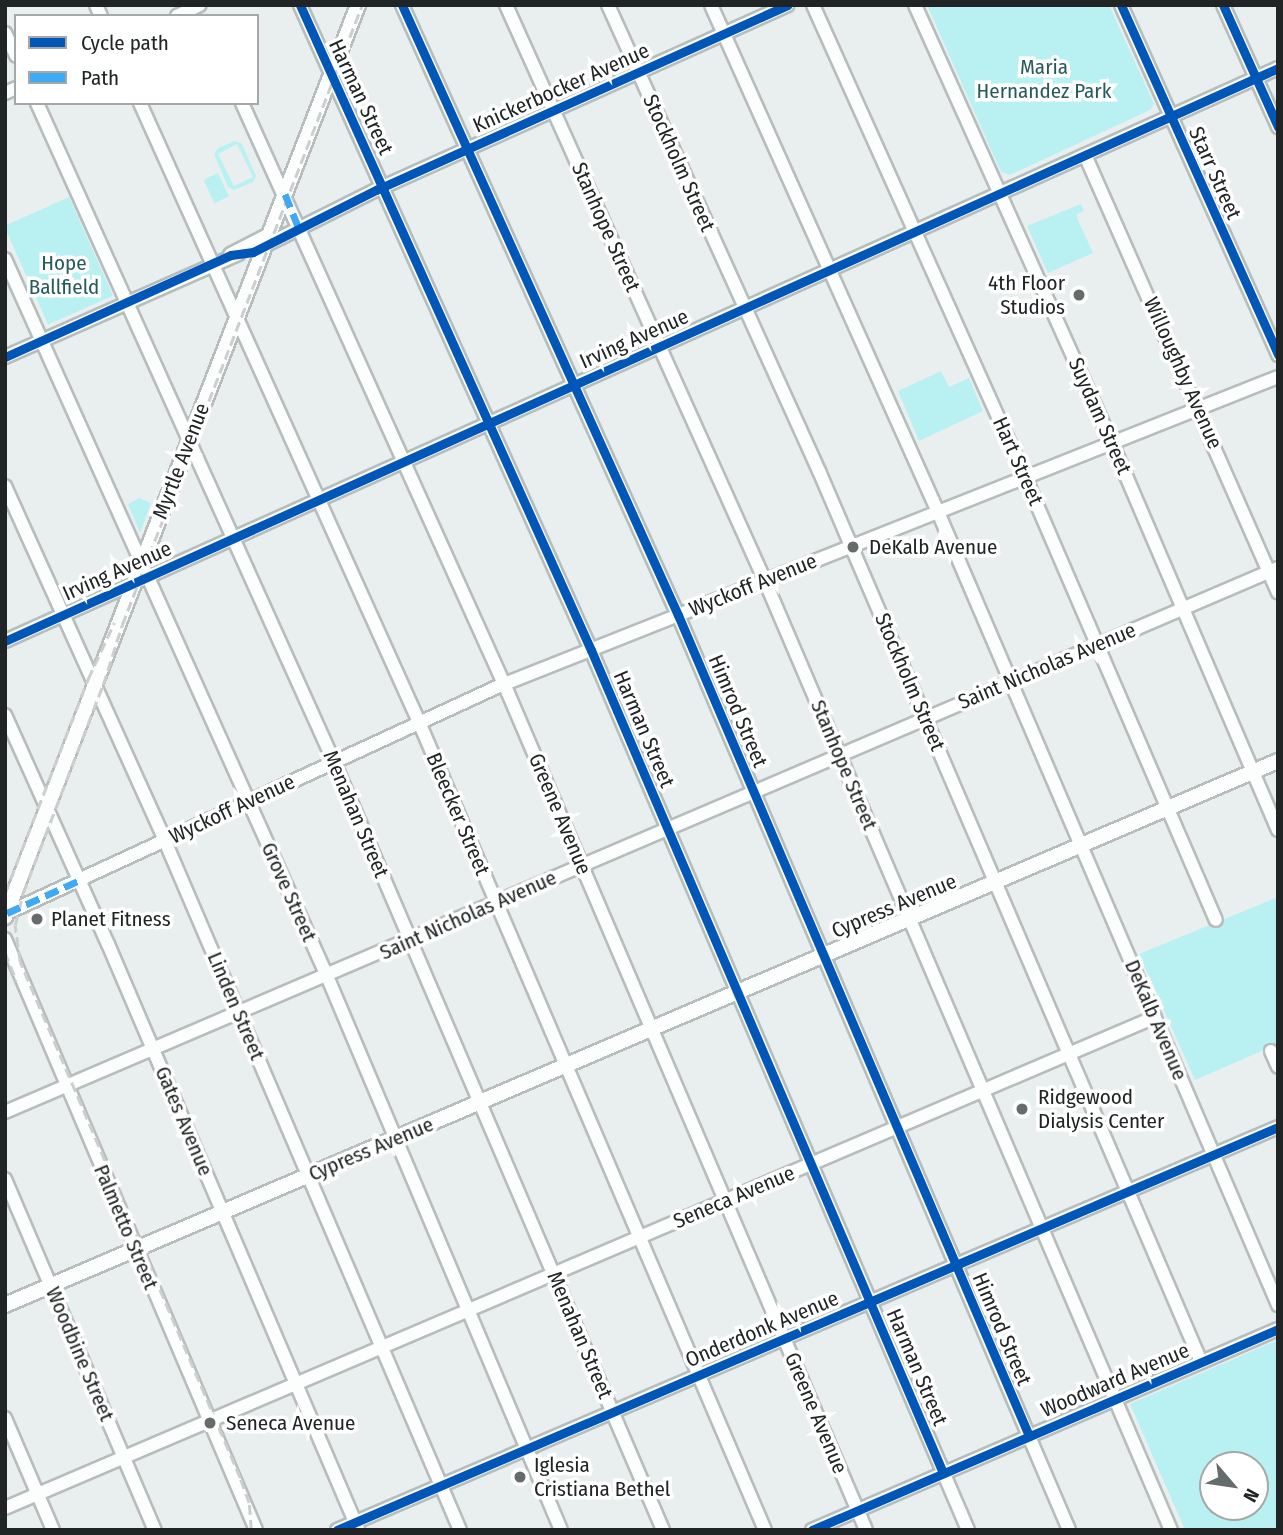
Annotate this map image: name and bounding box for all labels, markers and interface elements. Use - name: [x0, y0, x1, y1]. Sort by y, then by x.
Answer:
- legend: [14, 14, 259, 105]
- text: Cycle path: [81, 30, 169, 56]
- street label: Harman Street: [323, 35, 399, 159]
- street label: Knickerbocker Avenue: [469, 38, 653, 138]
- park label: Maria Hernandez Park: [977, 54, 1111, 104]
- text: Path: [81, 65, 119, 91]
- street label: Stockholm Street: [638, 91, 720, 235]
- street label: Starr Street: [1183, 123, 1247, 223]
- street label: Stanhope Street: [566, 159, 646, 295]
- park label: Hope Ballfield: [29, 250, 99, 300]
- place label: 4th Floor Studios: [988, 270, 1065, 320]
- marker: 4th Floor Studios: [1071, 287, 1087, 303]
- street label: Willoughby Avenue: [1138, 293, 1228, 453]
- street label: Irving Avenue: [576, 304, 692, 374]
- street label: Suydam Street: [1063, 354, 1137, 478]
- street label: Myrtle Avenue: [147, 399, 215, 523]
- street label: Hart Street: [987, 413, 1049, 509]
- place label: DeKalb Avenue: [869, 534, 997, 560]
- street label: Irving Avenue: [59, 536, 175, 606]
- marker: DeKalb Avenue: [843, 537, 863, 557]
- street label: Wyckoff Avenue: [685, 548, 821, 622]
- street label: Stockholm Street: [870, 609, 950, 755]
- street label: Saint Nicholas Avenue: [954, 617, 1140, 715]
- street label: Himrod Street: [703, 651, 773, 771]
- street label: Harman Street: [608, 667, 680, 791]
- street label: Stanhope Street: [805, 696, 883, 834]
- street label: Menahan Street: [318, 747, 394, 881]
- street label: Bleecker Street: [421, 749, 495, 879]
- street label: Greene Avenue: [523, 750, 597, 878]
- street label: Wyckoff Avenue: [165, 769, 299, 849]
- street label: Grove Street: [256, 838, 322, 946]
- street label: Saint Nicholas Avenue: [376, 865, 560, 965]
- street label: Cypress Avenue: [828, 868, 960, 944]
- place label: Planet Fitness: [51, 906, 171, 932]
- marker: Planet Fitness: [29, 911, 45, 927]
- street label: Linden Street: [202, 948, 270, 1064]
- street label: DeKalb Avenue: [1119, 956, 1193, 1084]
- street label: Gates Avenue: [150, 1063, 218, 1179]
- place label: Ridgewood Dialysis Center: [1038, 1084, 1164, 1134]
- marker: Ridgewood Dialysis Center: [1012, 1099, 1032, 1119]
- street label: Cypress Avenue: [305, 1111, 437, 1187]
- street label: Seneca Avenue: [670, 1160, 798, 1234]
- street label: Palmetto Street: [88, 1161, 164, 1293]
- street label: Menahan Street: [542, 1268, 618, 1402]
- street label: Himrod Street: [967, 1269, 1037, 1389]
- street label: Woodbine Street: [40, 1283, 120, 1425]
- street label: Onderdonk Avenue: [682, 1285, 842, 1373]
- street label: Harman Street: [881, 1305, 953, 1429]
- street label: Woodward Avenue: [1037, 1337, 1193, 1423]
- street label: Greene Avenue: [779, 1349, 853, 1477]
- place label: Seneca Avenue: [226, 1410, 355, 1436]
- marker: Seneca Avenue: [200, 1413, 220, 1433]
- north arrow: [1199, 1451, 1269, 1521]
- place label: Iglesia Cristiana Bethel: [534, 1452, 670, 1502]
- marker: Iglesia Cristiana Bethel: [512, 1469, 528, 1485]
- text: N: [1238, 1485, 1264, 1506]

